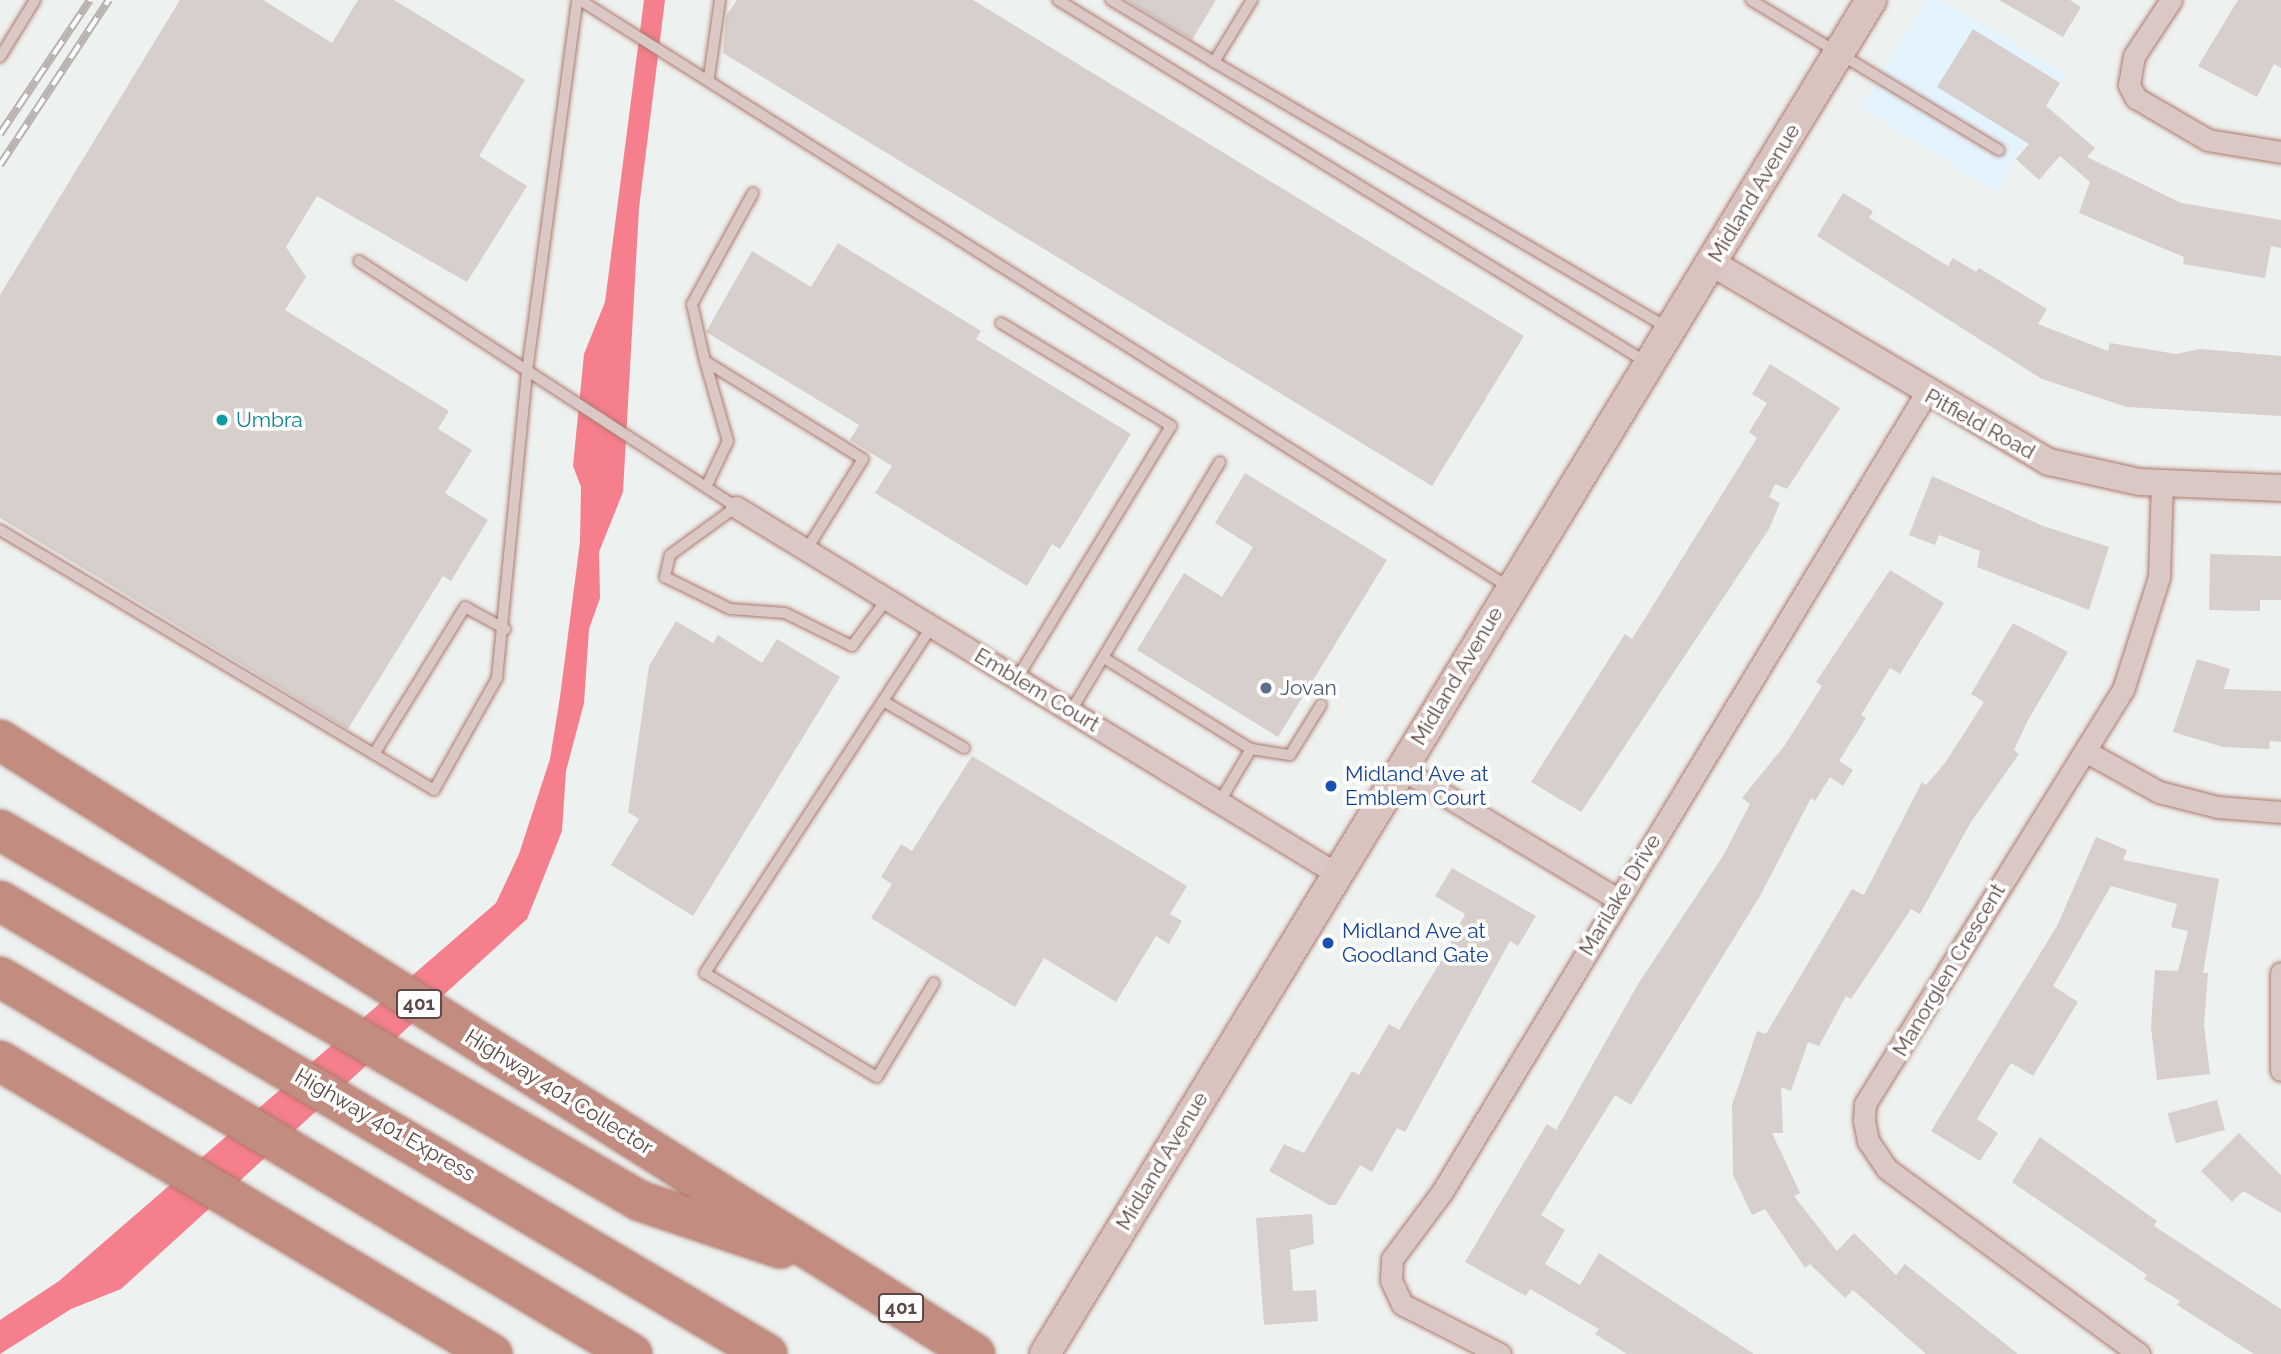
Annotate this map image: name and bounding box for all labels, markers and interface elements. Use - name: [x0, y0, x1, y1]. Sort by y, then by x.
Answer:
- street label: Midland Avenue: [1703, 119, 1805, 267]
- street label: Pitfield Road: [1921, 383, 2039, 465]
- place label: Umbra: [236, 407, 303, 433]
- marker: Umbra: [214, 412, 230, 428]
- street label: Midland Avenue: [1406, 602, 1508, 750]
- street label: Emblem Court: [970, 643, 1104, 737]
- place label: Jovan: [1280, 675, 1337, 701]
- marker: Jovan: [1258, 680, 1274, 696]
- place label: Midland Ave at Emblem Court: [1345, 761, 1489, 811]
- marker: Midland Ave at Emblem Court: [1323, 778, 1339, 794]
- street label: Marilake Drive: [1574, 830, 1666, 960]
- street label: Manorglen Crescent: [1887, 879, 2011, 1061]
- place label: Midland Ave at Goodland Gate: [1342, 918, 1488, 968]
- marker: Midland Ave at Goodland Gate: [1320, 935, 1336, 951]
- road number: 401: [394, 988, 444, 1020]
- street label: Highway 401 Collector: [460, 1024, 658, 1160]
- street label: Highway 401 Express: [290, 1063, 480, 1187]
- street label: Midland Avenue: [1111, 1087, 1213, 1235]
- road number: 401: [876, 1292, 926, 1324]

